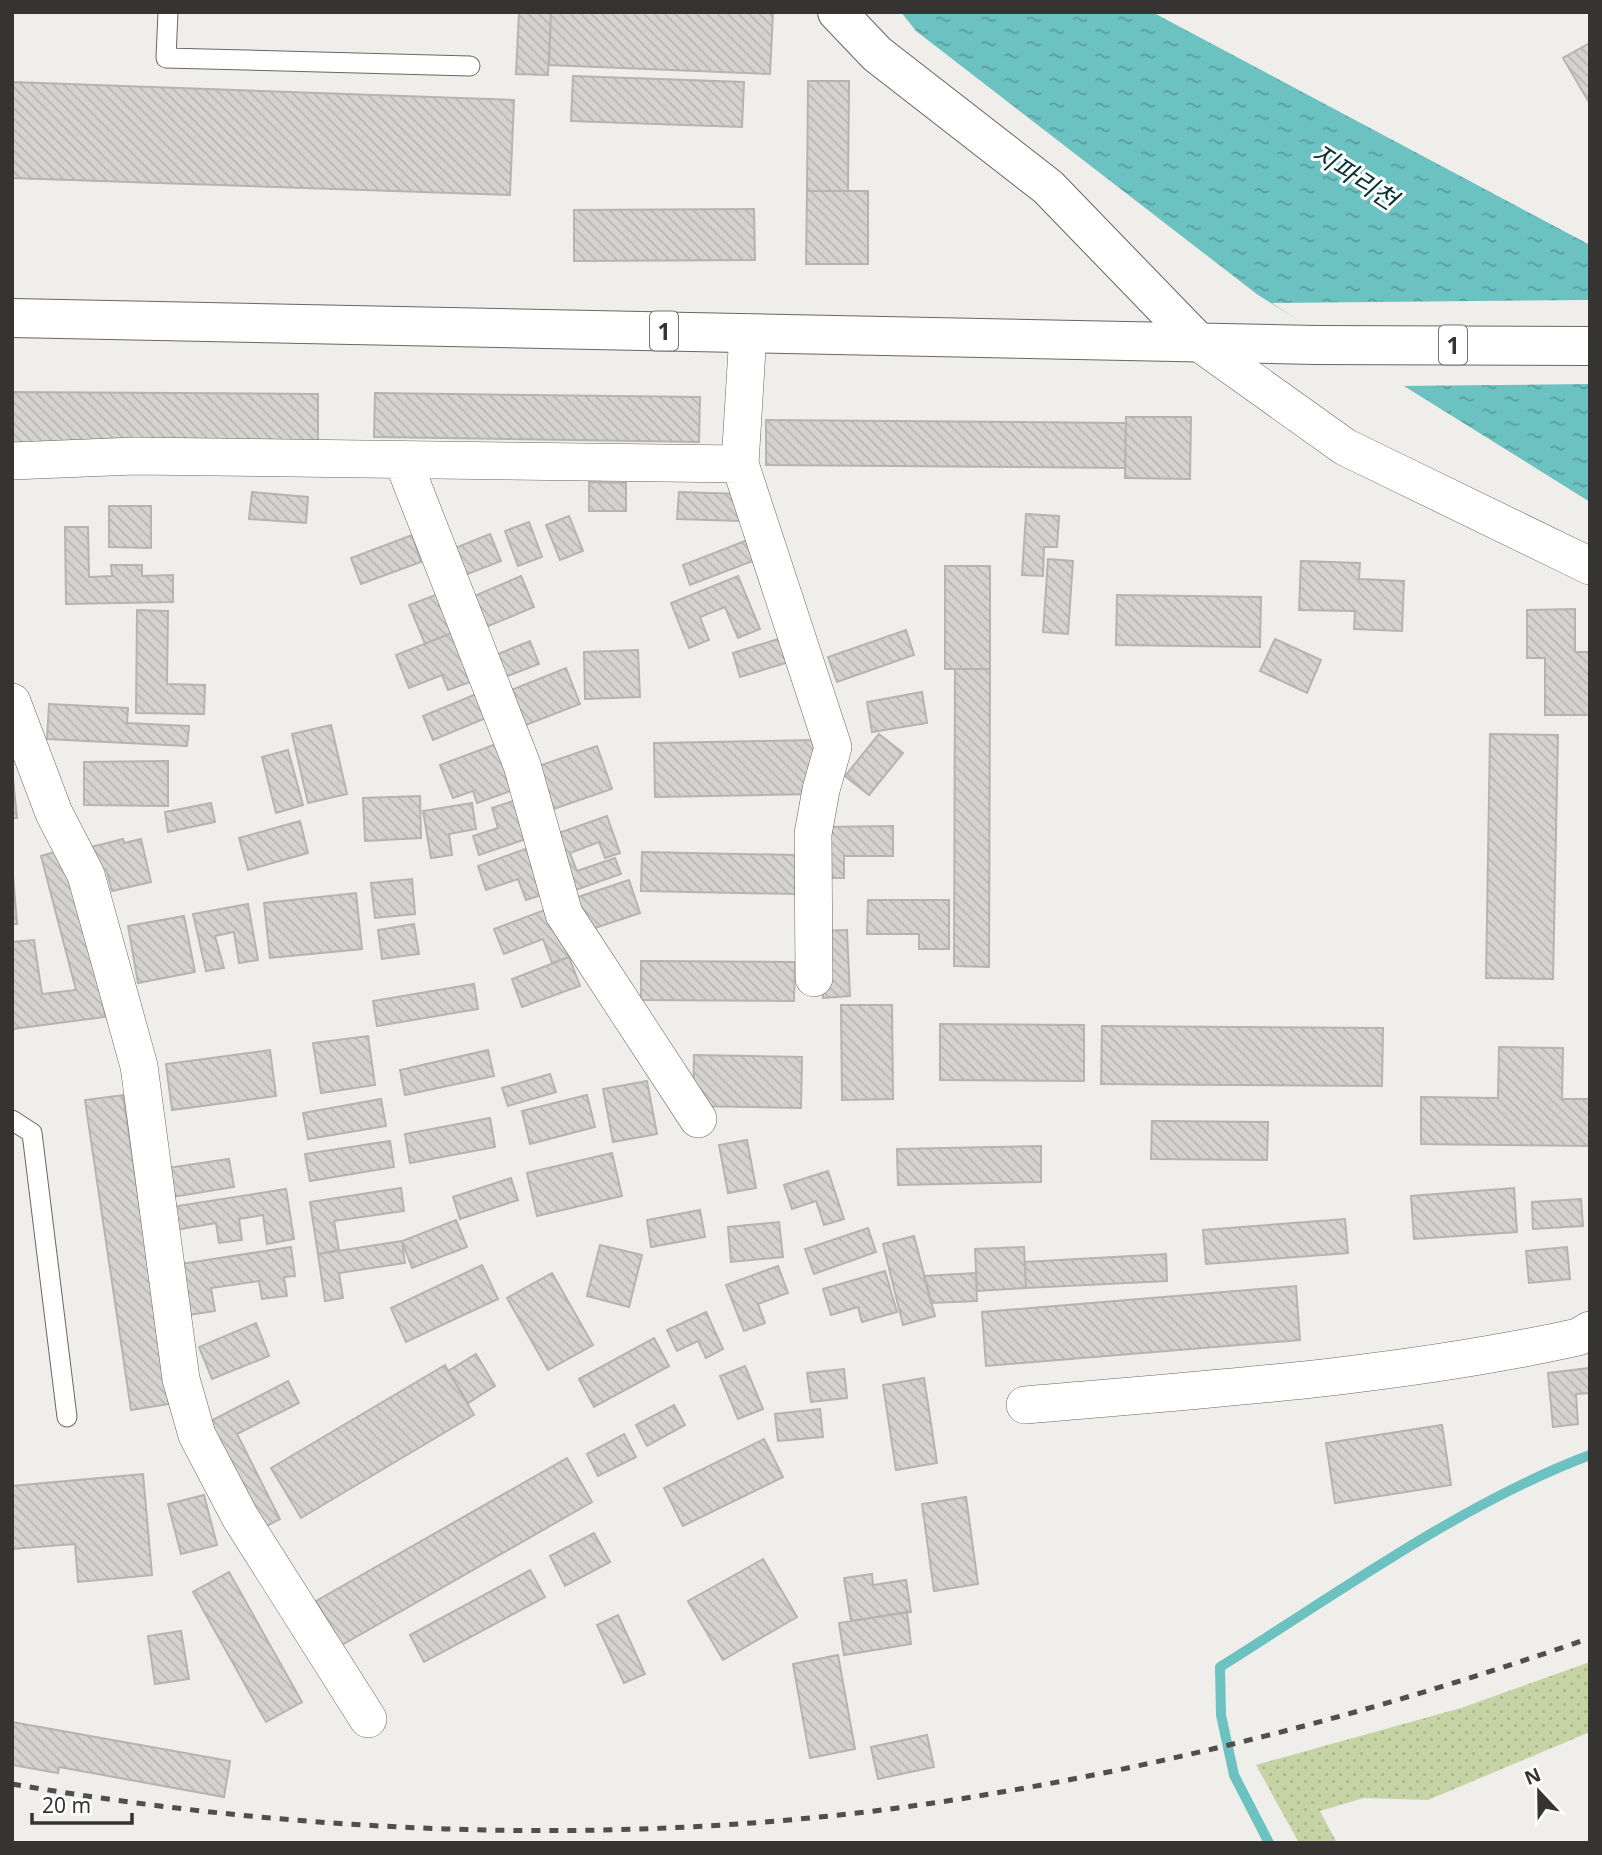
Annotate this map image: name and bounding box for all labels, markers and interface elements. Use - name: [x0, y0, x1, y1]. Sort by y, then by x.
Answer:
- water label: 지파리천: [1305, 135, 1408, 219]
- road number: 1: [650, 312, 678, 350]
- road number: 1: [1439, 326, 1467, 364]
- north arrow: [1504, 1757, 1574, 1827]
- text: N: [1521, 1761, 1545, 1791]
- scale bar: [32, 1782, 131, 1826]
- text: 20 m: [42, 1791, 91, 1819]

